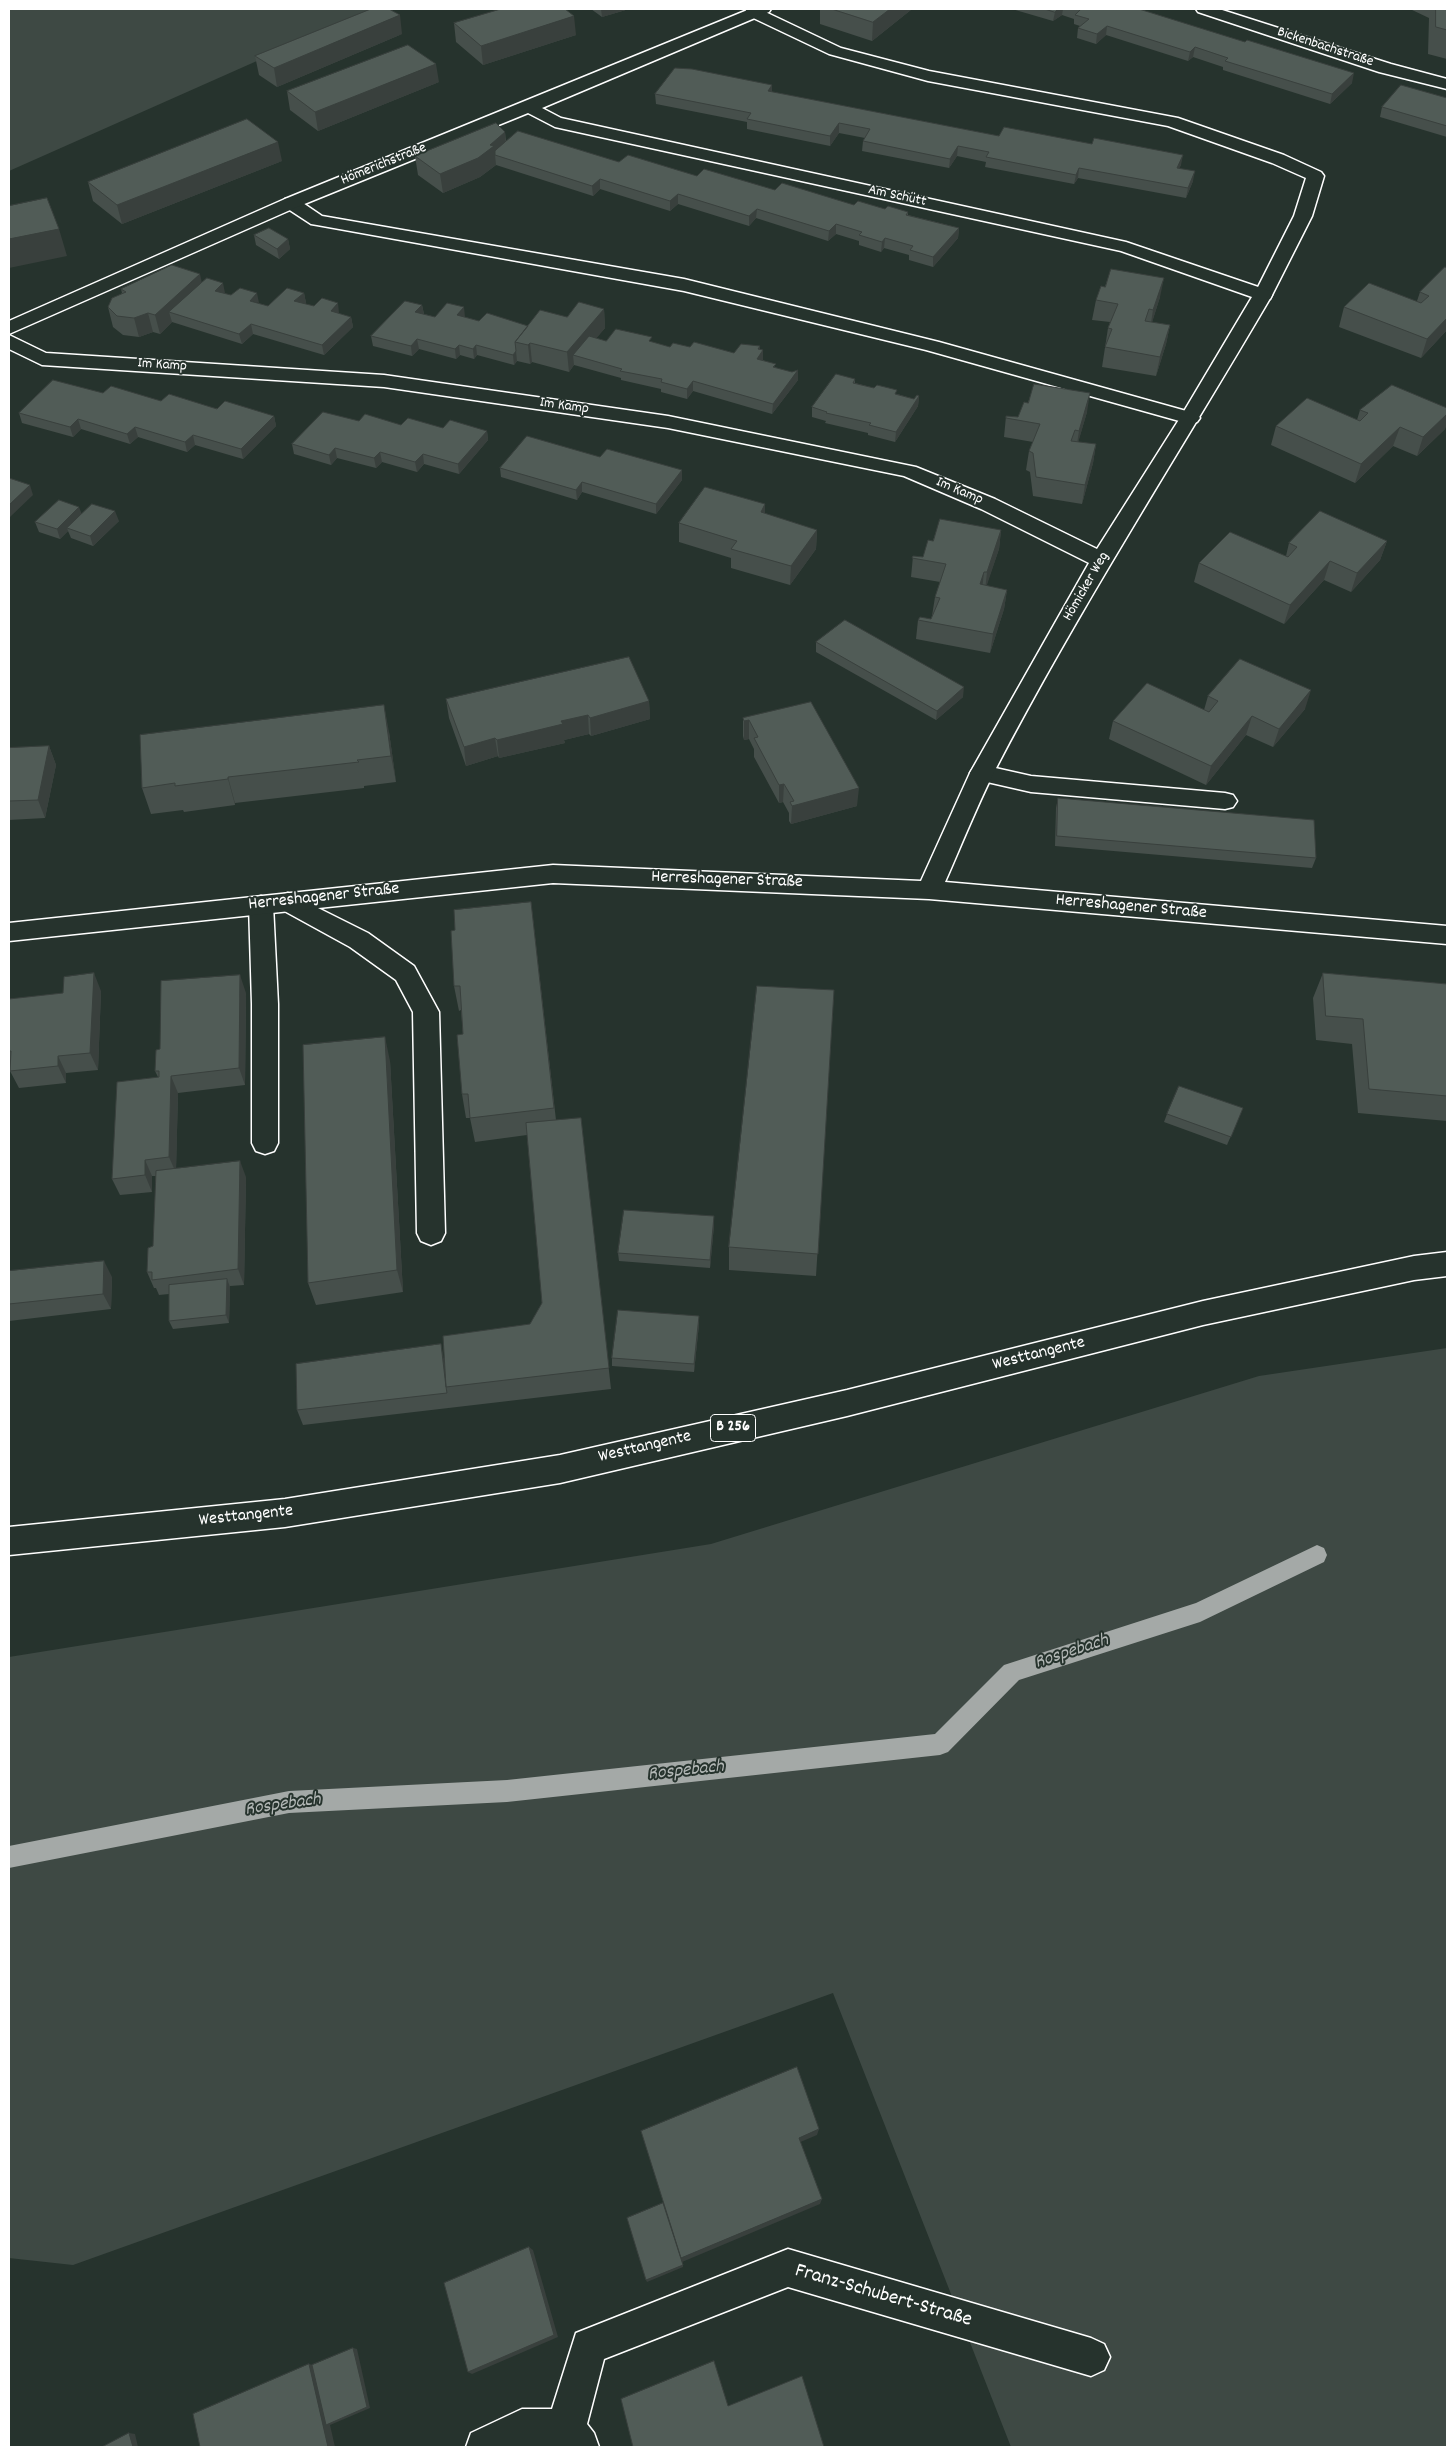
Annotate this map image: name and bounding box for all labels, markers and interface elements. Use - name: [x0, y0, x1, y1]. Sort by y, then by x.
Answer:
- street label: Bickenbachstraße: [1275, 24, 1375, 72]
- street label: Hömerichstraße: [339, 140, 429, 190]
- street label: Am Schütt: [866, 182, 928, 212]
- street label: Im Kamp: [137, 355, 187, 377]
- street label: Im Kamp: [538, 395, 590, 419]
- street label: Im Kamp: [933, 474, 985, 510]
- street label: Hömicker Weg: [1060, 549, 1114, 625]
- street label: Herreshagener Straße: [651, 868, 803, 894]
- street label: Herreshagener Straße: [247, 879, 401, 917]
- street label: Herreshagener Straße: [1055, 891, 1207, 925]
- street label: Westtangente: [991, 1333, 1087, 1377]
- road number: B 256: [710, 1415, 756, 1442]
- street label: Westtangente: [597, 1427, 693, 1469]
- street label: Westtangente: [198, 1501, 294, 1533]
- water label: Rospebach: [1032, 1630, 1112, 1676]
- water label: Rospebach: [647, 1757, 725, 1787]
- water label: Rospebach: [244, 1789, 322, 1823]
- street label: Franz-Schubert-Straße: [791, 2260, 975, 2334]

